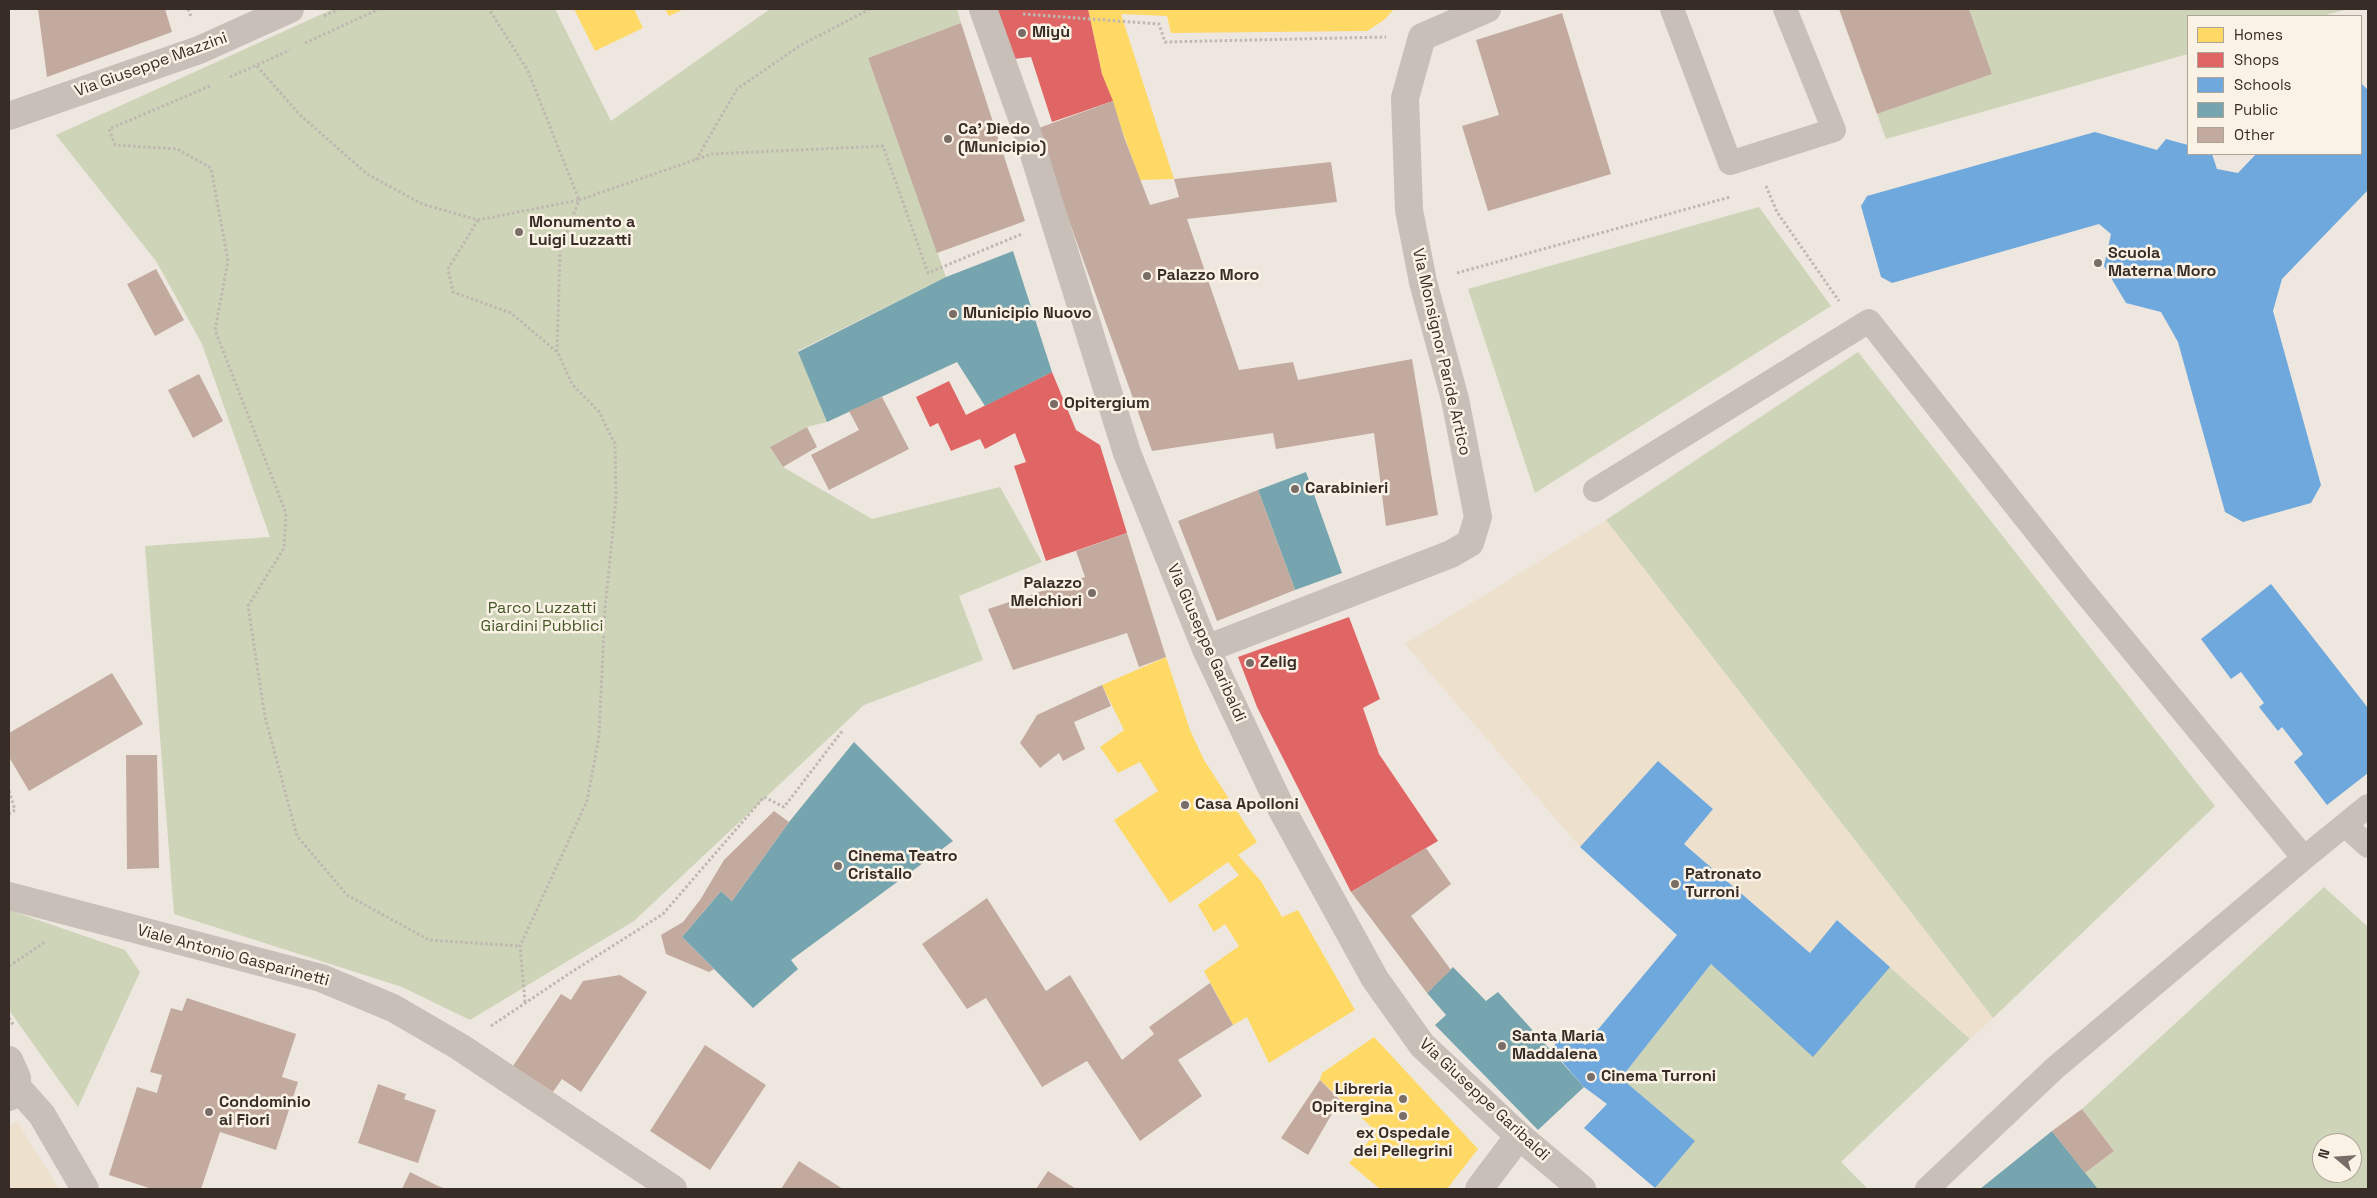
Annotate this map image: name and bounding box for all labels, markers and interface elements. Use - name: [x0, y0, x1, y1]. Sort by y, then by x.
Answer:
- legend: [2187, 15, 2362, 155]
- place label: Miyù: [1032, 23, 1070, 43]
- text: Homes: [2234, 25, 2283, 44]
- marker: Miyù: [1016, 27, 1028, 39]
- street label: Via Giuseppe Mazzini: [72, 28, 230, 102]
- text: Shops: [2234, 50, 2279, 69]
- text: Schools: [2234, 75, 2291, 94]
- text: Public: [2234, 100, 2278, 119]
- place label: Ca' Diedo (Municipio): [958, 120, 1046, 158]
- text: Other: [2234, 125, 2275, 144]
- marker: Ca' Diedo (Municipio): [942, 133, 954, 145]
- place label: Monumento a Luigi Luzzatti: [529, 213, 635, 251]
- marker: Monumento a Luigi Luzzatti: [513, 226, 525, 238]
- place label: Scuola Materna Moro: [2108, 244, 2216, 282]
- street label: Via Monsignor Paride Artico: [1408, 246, 1474, 458]
- marker: Scuola Materna Moro: [2092, 257, 2104, 269]
- place label: Palazzo Moro: [1157, 266, 1259, 286]
- marker: Palazzo Moro: [1141, 270, 1153, 282]
- place label: Municipio Nuovo: [963, 304, 1092, 324]
- marker: Municipio Nuovo: [947, 308, 959, 320]
- place label: Opitergium: [1064, 394, 1150, 414]
- marker: Opitergium: [1048, 398, 1060, 410]
- place label: Carabinieri: [1305, 479, 1388, 499]
- marker: Carabinieri: [1289, 483, 1301, 495]
- street label: Via Giuseppe Garibaldi: [1162, 561, 1250, 725]
- place label: Palazzo Melchiori: [1011, 574, 1082, 612]
- marker: Palazzo Melchiori: [1086, 587, 1098, 599]
- park label: Parco Luzzatti Giardini Pubblici: [481, 599, 603, 637]
- place label: Zelig: [1260, 653, 1297, 673]
- marker: Zelig: [1244, 657, 1256, 669]
- place label: Casa Apolloni: [1195, 795, 1299, 815]
- marker: Casa Apolloni: [1179, 799, 1191, 811]
- place label: Cinema Teatro Cristallo: [848, 847, 958, 885]
- marker: Cinema Teatro Cristallo: [832, 860, 844, 872]
- place label: Patronato Turroni: [1685, 865, 1762, 903]
- marker: Patronato Turroni: [1669, 878, 1681, 890]
- street label: Viale Antonio Gasparinetti: [135, 921, 331, 991]
- place label: Santa Maria Maddalena: [1512, 1027, 1604, 1065]
- street label: Via Giuseppe Garibaldi: [1415, 1035, 1553, 1165]
- marker: Santa Maria Maddalena: [1496, 1040, 1508, 1052]
- place label: Cinema Turroni: [1601, 1067, 1716, 1087]
- marker: Cinema Turroni: [1585, 1071, 1597, 1083]
- place label: Libreria Opitergina: [1312, 1080, 1393, 1118]
- place label: Condominio ai Fiori: [219, 1093, 311, 1131]
- marker: Libreria Opitergina: [1397, 1093, 1409, 1105]
- marker: Condominio ai Fiori: [203, 1106, 215, 1118]
- marker: ex Ospedale dei Pellegrini: [1397, 1110, 1409, 1122]
- place label: ex Ospedale dei Pellegrini: [1353, 1124, 1453, 1162]
- north arrow: [2312, 1133, 2362, 1183]
- text: N: [2314, 1146, 2334, 1161]

